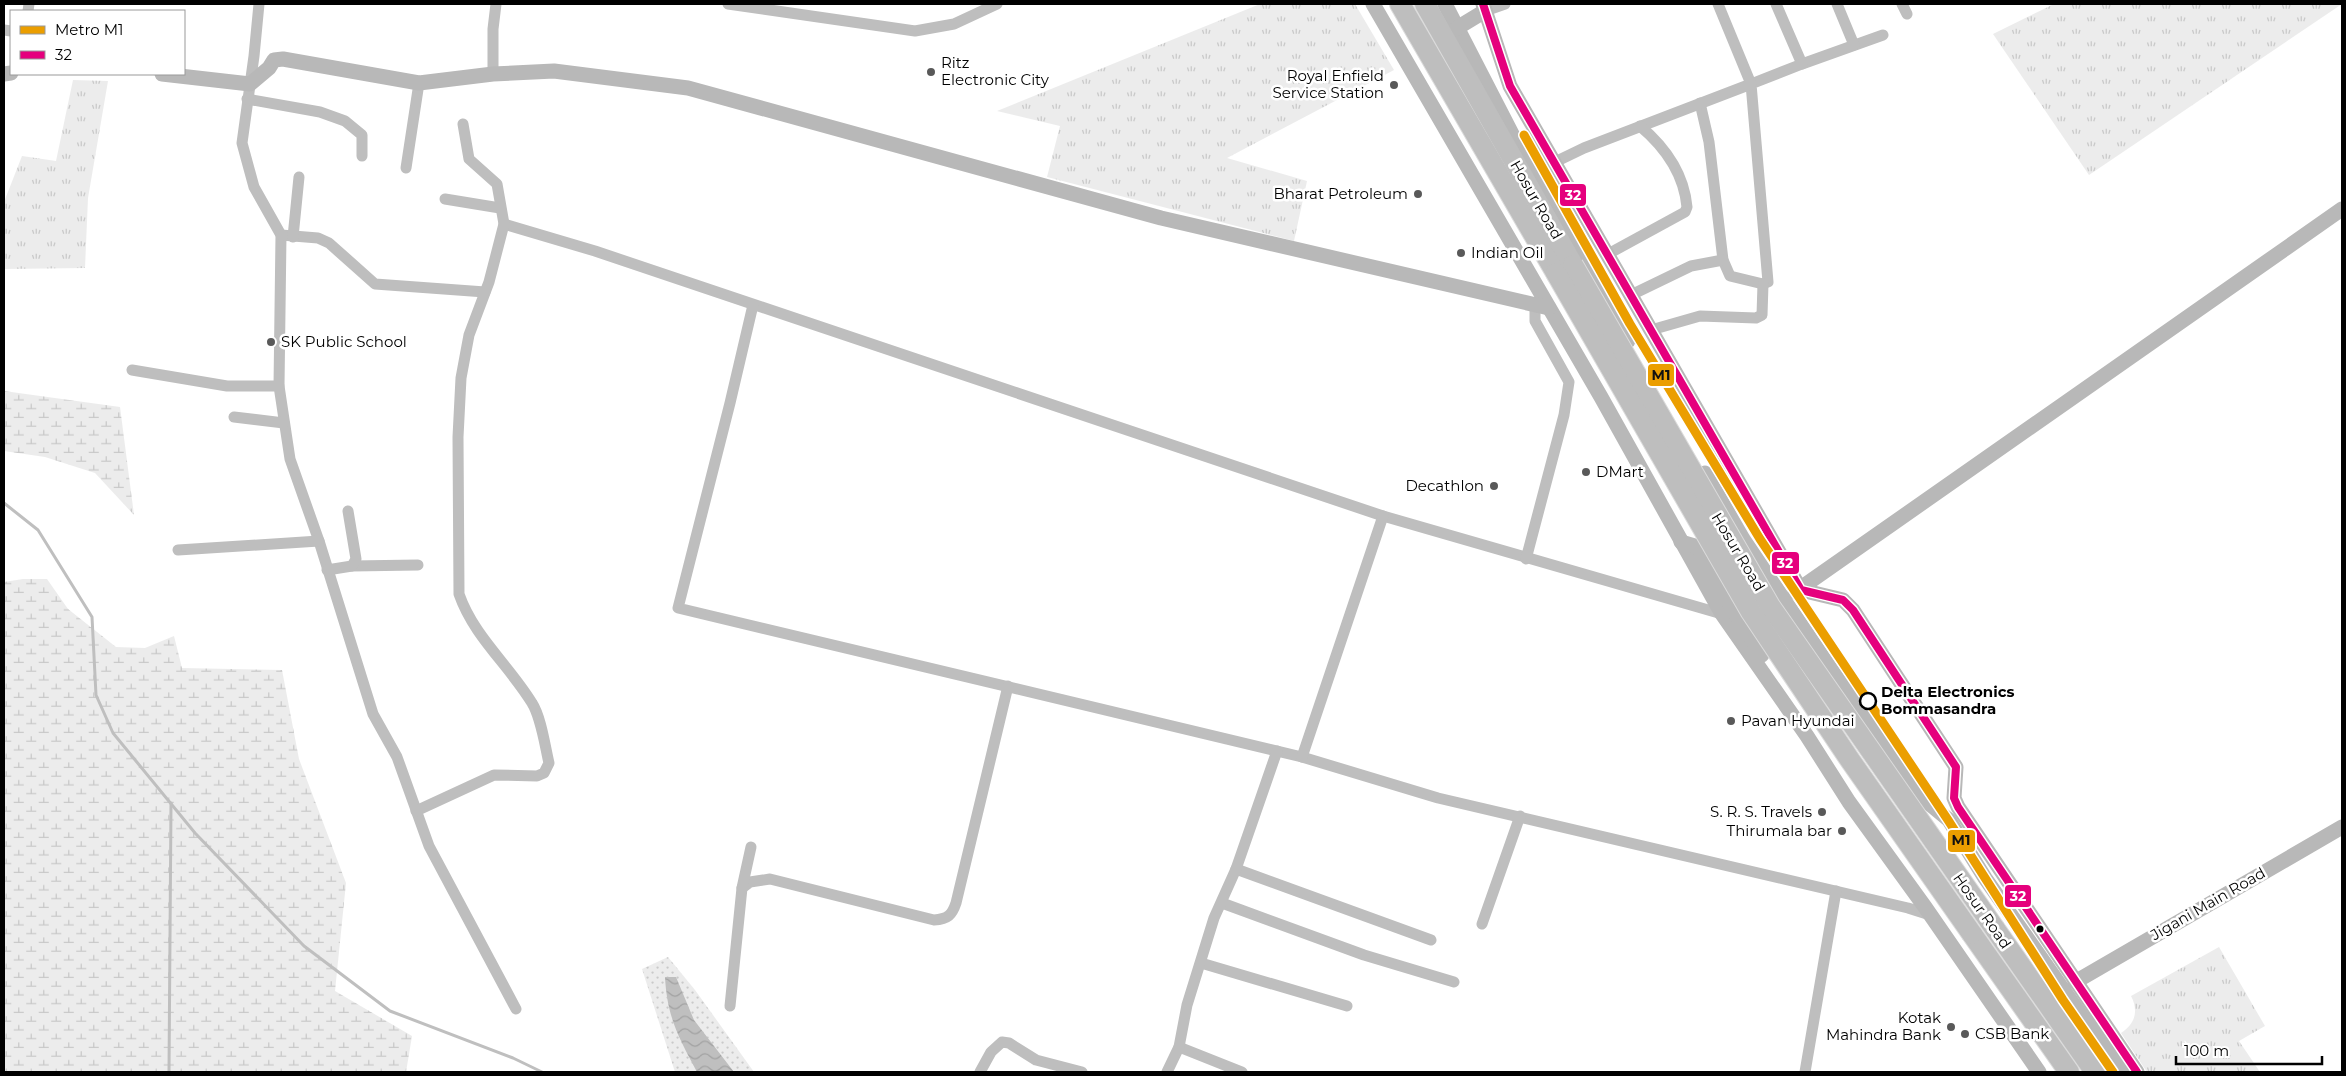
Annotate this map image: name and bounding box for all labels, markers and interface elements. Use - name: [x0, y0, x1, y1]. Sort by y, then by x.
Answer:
- legend: [10, 10, 185, 75]
- text: Metro M1: [55, 20, 123, 39]
- text: 32: [55, 45, 72, 64]
- place label: Ritz Electronic City: [941, 53, 1050, 89]
- marker: Ritz Electronic City: [925, 66, 937, 78]
- place label: Royal Enfield Service Station: [1272, 66, 1384, 102]
- marker: Royal Enfield Service Station: [1388, 79, 1400, 91]
- street label: Hosur Road: [1506, 157, 1567, 243]
- line badge: 32: [1559, 183, 1587, 207]
- place label: Bharat Petroleum: [1273, 184, 1408, 203]
- text: 32: [1564, 186, 1581, 204]
- marker: Bharat Petroleum: [1412, 188, 1424, 200]
- place label: Indian Oil: [1471, 243, 1543, 262]
- marker: Indian Oil: [1455, 247, 1467, 259]
- place label: SK Public School: [281, 332, 407, 351]
- marker: SK Public School: [265, 336, 277, 348]
- line badge: M1: [1647, 363, 1675, 387]
- text: M1: [1652, 366, 1670, 384]
- place label: DMart: [1596, 462, 1644, 481]
- marker: DMart: [1580, 466, 1592, 478]
- place label: Decathlon: [1405, 476, 1484, 495]
- marker: Decathlon: [1488, 480, 1500, 492]
- street label: Hosur Road: [1708, 509, 1769, 594]
- line badge: 32: [1771, 551, 1800, 575]
- text: 32: [1776, 554, 1793, 572]
- place label: Delta Electronics Bommasandra: [1881, 682, 2015, 718]
- marker: Delta Electronics Bommasandra: [1859, 692, 1877, 710]
- place label: Pavan Hyundai: [1741, 711, 1855, 730]
- marker: Pavan Hyundai: [1725, 715, 1737, 727]
- place label: S. R. S. Travels: [1710, 802, 1812, 821]
- marker: S. R. S. Travels: [1816, 806, 1828, 818]
- place label: Thirumala bar: [1727, 821, 1832, 840]
- marker: Thirumala bar: [1836, 825, 1848, 837]
- line badge: M1: [1947, 829, 1976, 853]
- text: M1: [1952, 831, 1970, 849]
- street label: Jigani Main Road: [2146, 863, 2268, 945]
- street label: Hosur Road: [1949, 869, 2015, 952]
- line badge: 32: [2004, 884, 2032, 908]
- text: 32: [2009, 887, 2026, 905]
- unlabelled marker: [2035, 924, 2045, 934]
- place label: Kotak Mahindra Bank: [1826, 1008, 1941, 1044]
- marker: Kotak Mahindra Bank: [1945, 1021, 1957, 1033]
- place label: CSB Bank: [1975, 1024, 2049, 1043]
- marker: CSB Bank: [1959, 1028, 1971, 1040]
- scale bar: [2176, 1034, 2322, 1066]
- text: 100 m: [2184, 1041, 2229, 1060]

